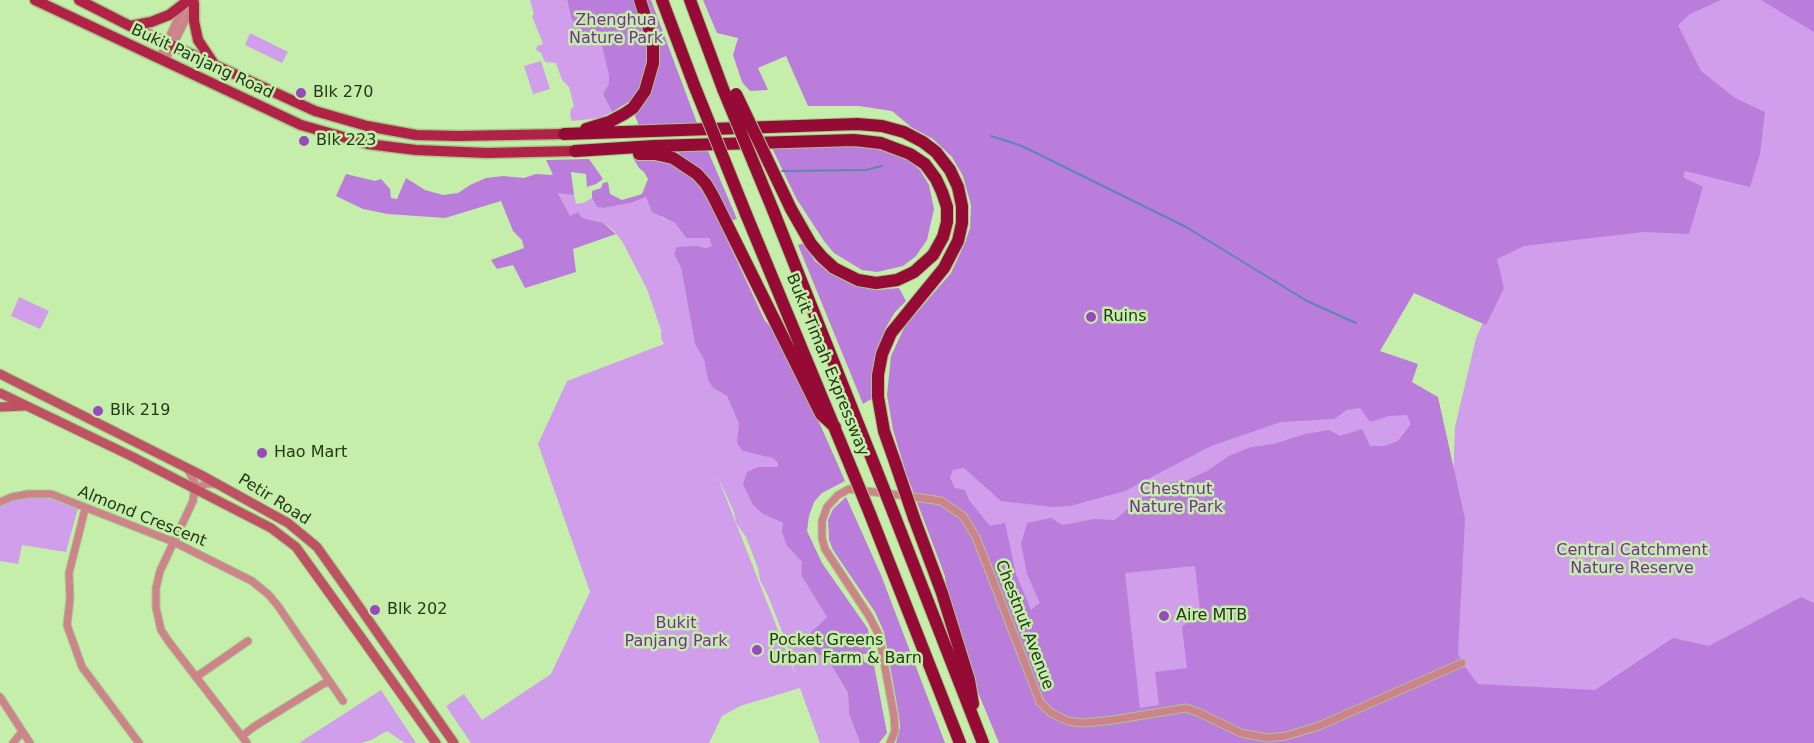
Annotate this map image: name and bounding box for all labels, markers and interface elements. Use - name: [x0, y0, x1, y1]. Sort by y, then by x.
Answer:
- park label: Zhenghua Nature Park: [569, 11, 663, 49]
- street label: Bukit Panjang Road: [128, 21, 276, 103]
- place label: Blk 270: [313, 83, 373, 103]
- marker: Blk 270: [294, 86, 308, 100]
- place label: Blk 223: [316, 131, 376, 151]
- marker: Blk 223: [297, 134, 311, 148]
- street label: Bukit Timah Expressway: [782, 271, 872, 459]
- place label: Ruins: [1103, 307, 1146, 327]
- marker: Ruins: [1084, 310, 1098, 324]
- place label: Blk 219: [110, 401, 170, 421]
- marker: Blk 219: [91, 404, 105, 418]
- place label: Hao Mart: [274, 443, 347, 463]
- marker: Hao Mart: [255, 446, 269, 460]
- street label: Petir Road: [234, 470, 314, 530]
- park label: Chestnut Nature Park: [1129, 480, 1223, 518]
- street label: Almond Crescent: [75, 482, 209, 552]
- park label: Central Catchment Nature Reserve: [1556, 541, 1708, 579]
- street label: Chestnut Avenue: [991, 558, 1057, 692]
- place label: Blk 202: [387, 600, 447, 620]
- marker: Blk 202: [368, 603, 382, 617]
- place label: Aire MTB: [1176, 606, 1247, 626]
- marker: Aire MTB: [1157, 609, 1171, 623]
- park label: Bukit Panjang Park: [624, 614, 728, 652]
- place label: Pocket Greens Urban Farm & Barn: [769, 631, 922, 669]
- marker: Pocket Greens Urban Farm & Barn: [750, 643, 764, 657]

